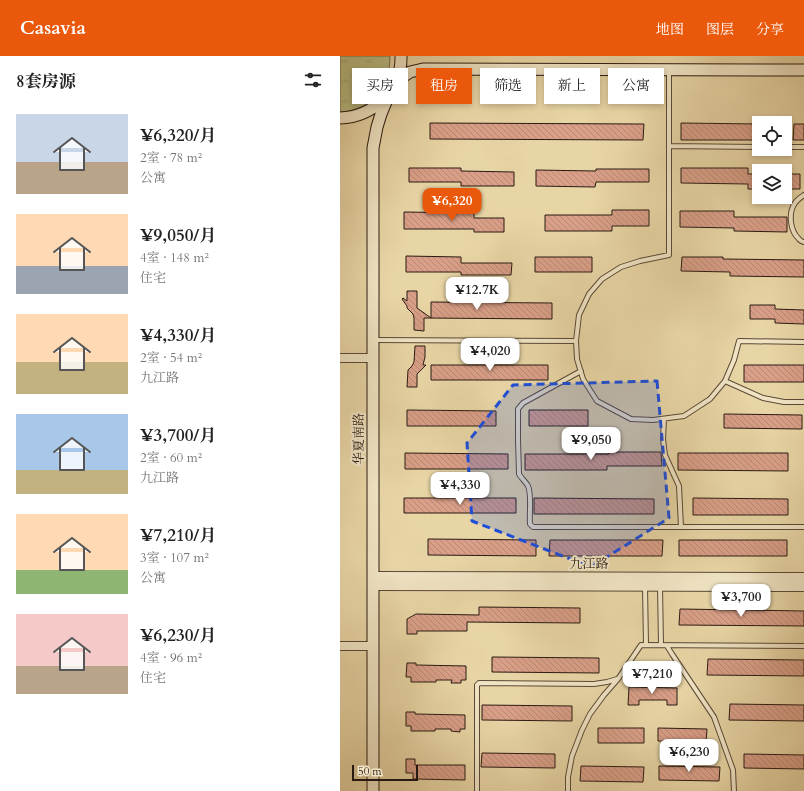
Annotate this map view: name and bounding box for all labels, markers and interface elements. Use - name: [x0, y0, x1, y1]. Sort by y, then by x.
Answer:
- text: Casavia: [20, 15, 86, 41]
- text: 地图: [656, 20, 684, 39]
- text: 图层: [706, 20, 734, 39]
- text: 分享: [756, 20, 784, 39]
- chip: 买房: [352, 68, 408, 104]
- chip: 租房: [416, 68, 472, 104]
- chip: 筛选: [480, 68, 536, 104]
- chip: 新上: [544, 68, 600, 104]
- chip: 公寓: [608, 68, 664, 104]
- icon: filters: [302, 69, 324, 91]
- text: 8套房源: [16, 70, 76, 93]
- map controls: [752, 116, 792, 204]
- button: locate: [752, 116, 792, 156]
- text: ¥6,320/月: [140, 124, 216, 147]
- icon: home: [48, 130, 96, 178]
- text: 2室 · 78 m²: [140, 149, 202, 167]
- button: layers: [752, 164, 792, 204]
- text: 公寓: [140, 169, 166, 187]
- pin: ¥6,320: [419, 188, 485, 222]
- text: ¥6,320: [432, 192, 472, 210]
- text: ¥9,050/月: [140, 224, 216, 247]
- icon: home: [48, 230, 96, 278]
- text: 4室 · 148 m²: [140, 249, 209, 267]
- text: 住宅: [140, 269, 166, 287]
- pin: ¥12.7K: [444, 277, 510, 311]
- text: ¥12.7K: [455, 281, 499, 299]
- text: ¥4,330/月: [140, 324, 216, 347]
- icon: home: [48, 330, 96, 378]
- pin: ¥4,020: [457, 338, 523, 372]
- text: ¥4,020: [470, 342, 510, 360]
- text: 2室 · 54 m²: [140, 349, 202, 367]
- text: 九江路: [140, 369, 179, 387]
- street label: 华夏南路: [350, 413, 368, 465]
- text: ¥3,700/月: [140, 424, 216, 447]
- pin: ¥9,050: [558, 427, 624, 461]
- icon: home: [48, 430, 96, 478]
- text: ¥9,050: [571, 431, 611, 449]
- text: 2室 · 60 m²: [140, 449, 202, 467]
- text: 九江路: [140, 469, 179, 487]
- pin: ¥4,330: [427, 472, 493, 506]
- text: ¥4,330: [440, 476, 480, 494]
- text: ¥7,210/月: [140, 524, 216, 547]
- icon: home: [48, 530, 96, 578]
- text: 3室 · 107 m²: [140, 549, 209, 567]
- street label: 九江路: [569, 555, 609, 573]
- text: 公寓: [140, 569, 166, 587]
- pin: ¥3,700: [708, 584, 774, 618]
- text: ¥3,700: [721, 588, 761, 606]
- text: ¥6,230/月: [140, 624, 216, 647]
- icon: home: [48, 630, 96, 678]
- text: 4室 · 96 m²: [140, 649, 202, 667]
- pin: ¥7,210: [619, 661, 685, 695]
- text: ¥7,210: [632, 665, 672, 683]
- text: 住宅: [140, 669, 166, 687]
- pin: ¥6,230: [656, 739, 722, 773]
- text: ¥6,230: [669, 743, 709, 761]
- scale bar: [352, 763, 418, 782]
- text: 50 m: [358, 764, 382, 779]

